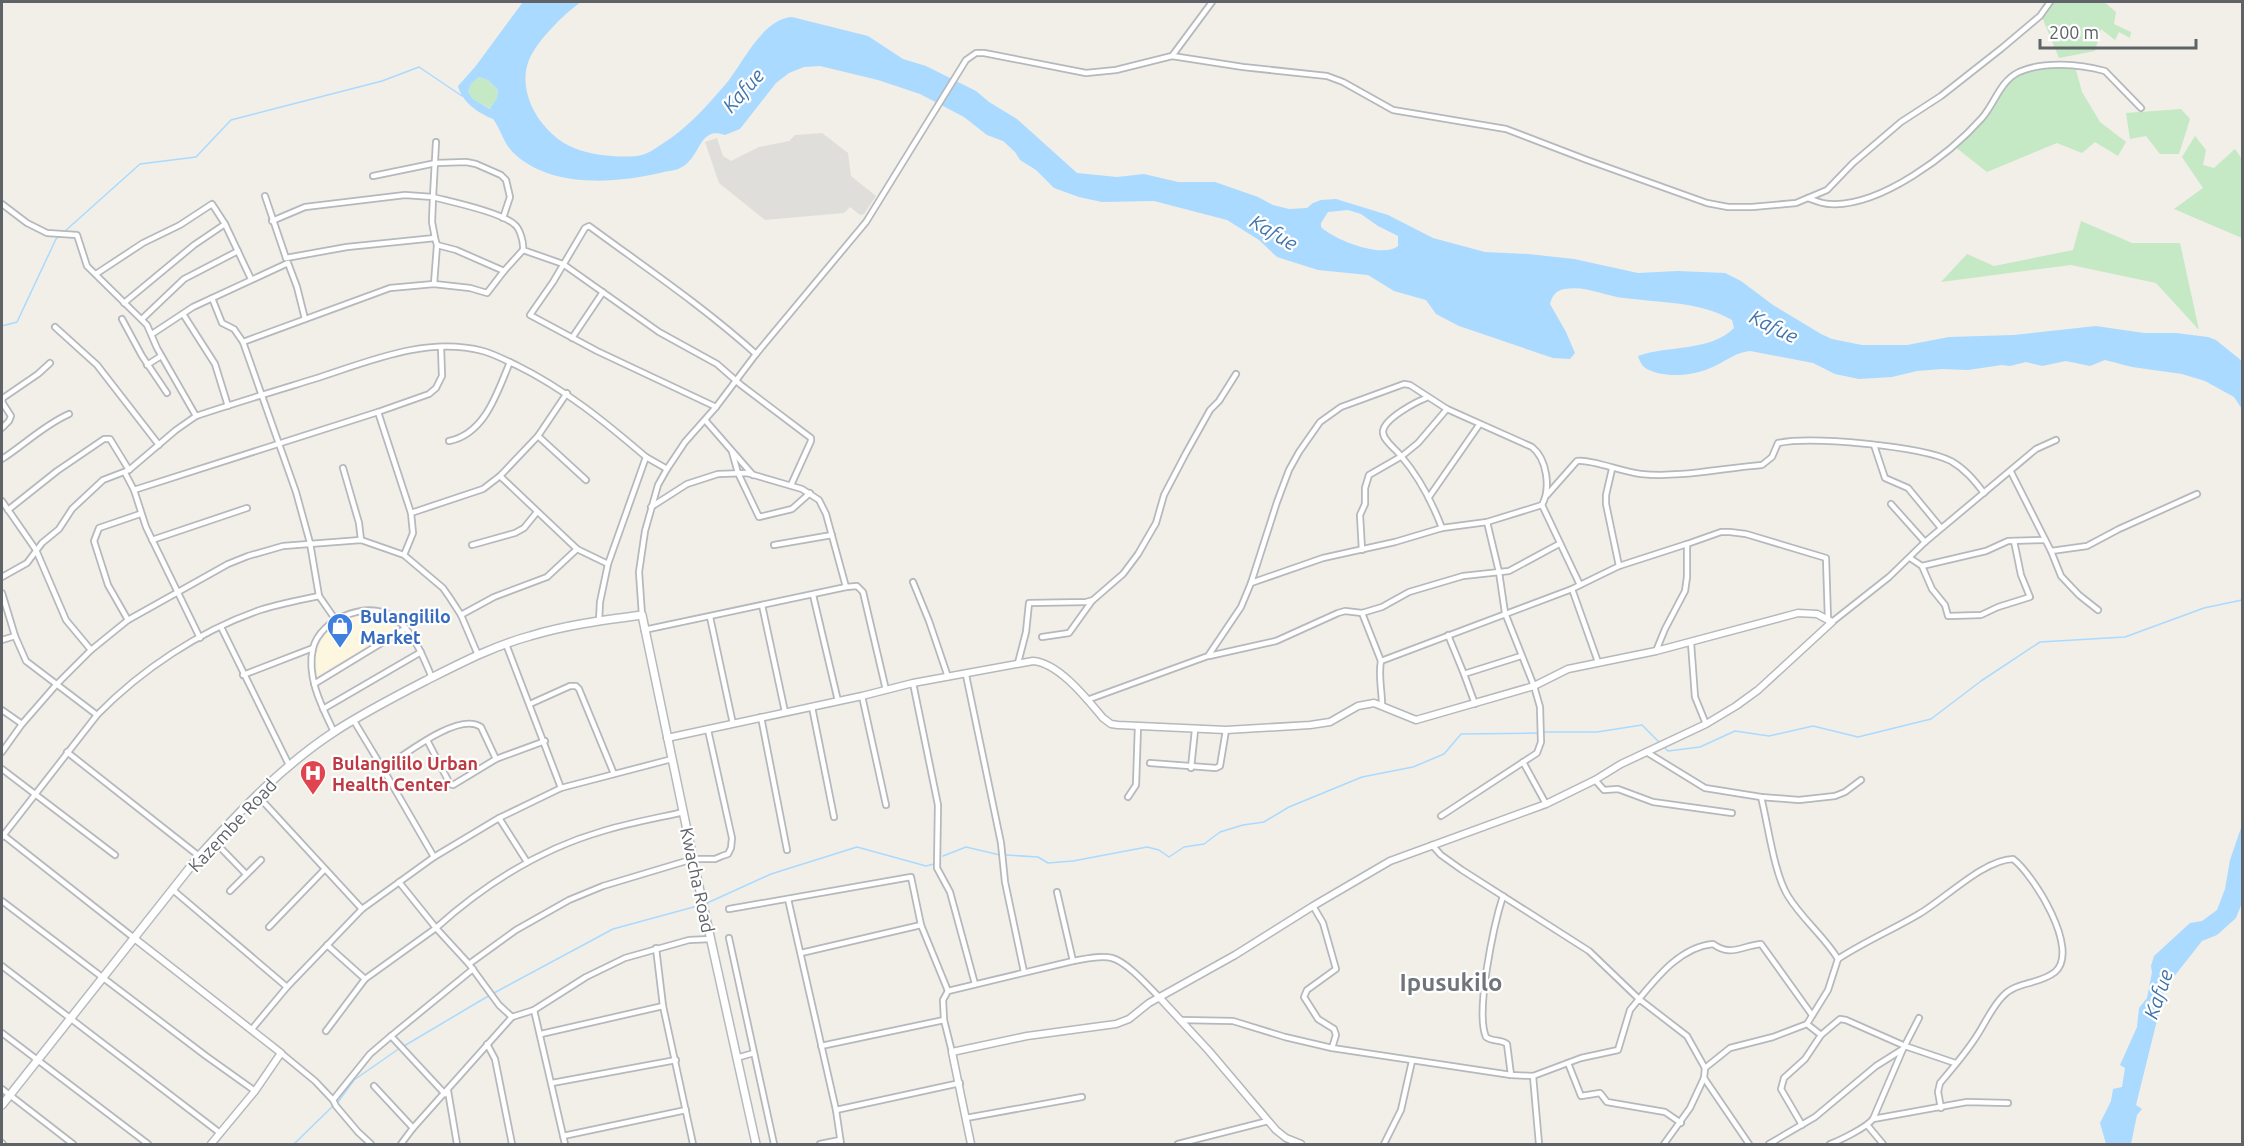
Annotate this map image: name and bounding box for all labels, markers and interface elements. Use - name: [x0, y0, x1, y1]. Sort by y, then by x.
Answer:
- scale bar: [2040, 12, 2196, 50]
- text: 200 m: [2049, 22, 2099, 42]
- water label: Kafue: [717, 63, 769, 117]
- water label: Kafue: [1246, 209, 1302, 255]
- water label: Kafue: [1746, 305, 1802, 347]
- place label: Bulangililo Market: [360, 606, 451, 647]
- shop icon: Bulangililo Market: [325, 611, 355, 649]
- place label: Bulangililo Urban Health Center: [332, 753, 478, 794]
- hospital icon: Bulangililo Urban Health Center: [298, 758, 328, 796]
- street label: Kazembe Road: [184, 774, 280, 876]
- street label: Kwacha Road: [677, 826, 719, 934]
- water label: Kafue: [2139, 966, 2177, 1022]
- district label: Ipusukilo: [1400, 969, 1502, 996]

